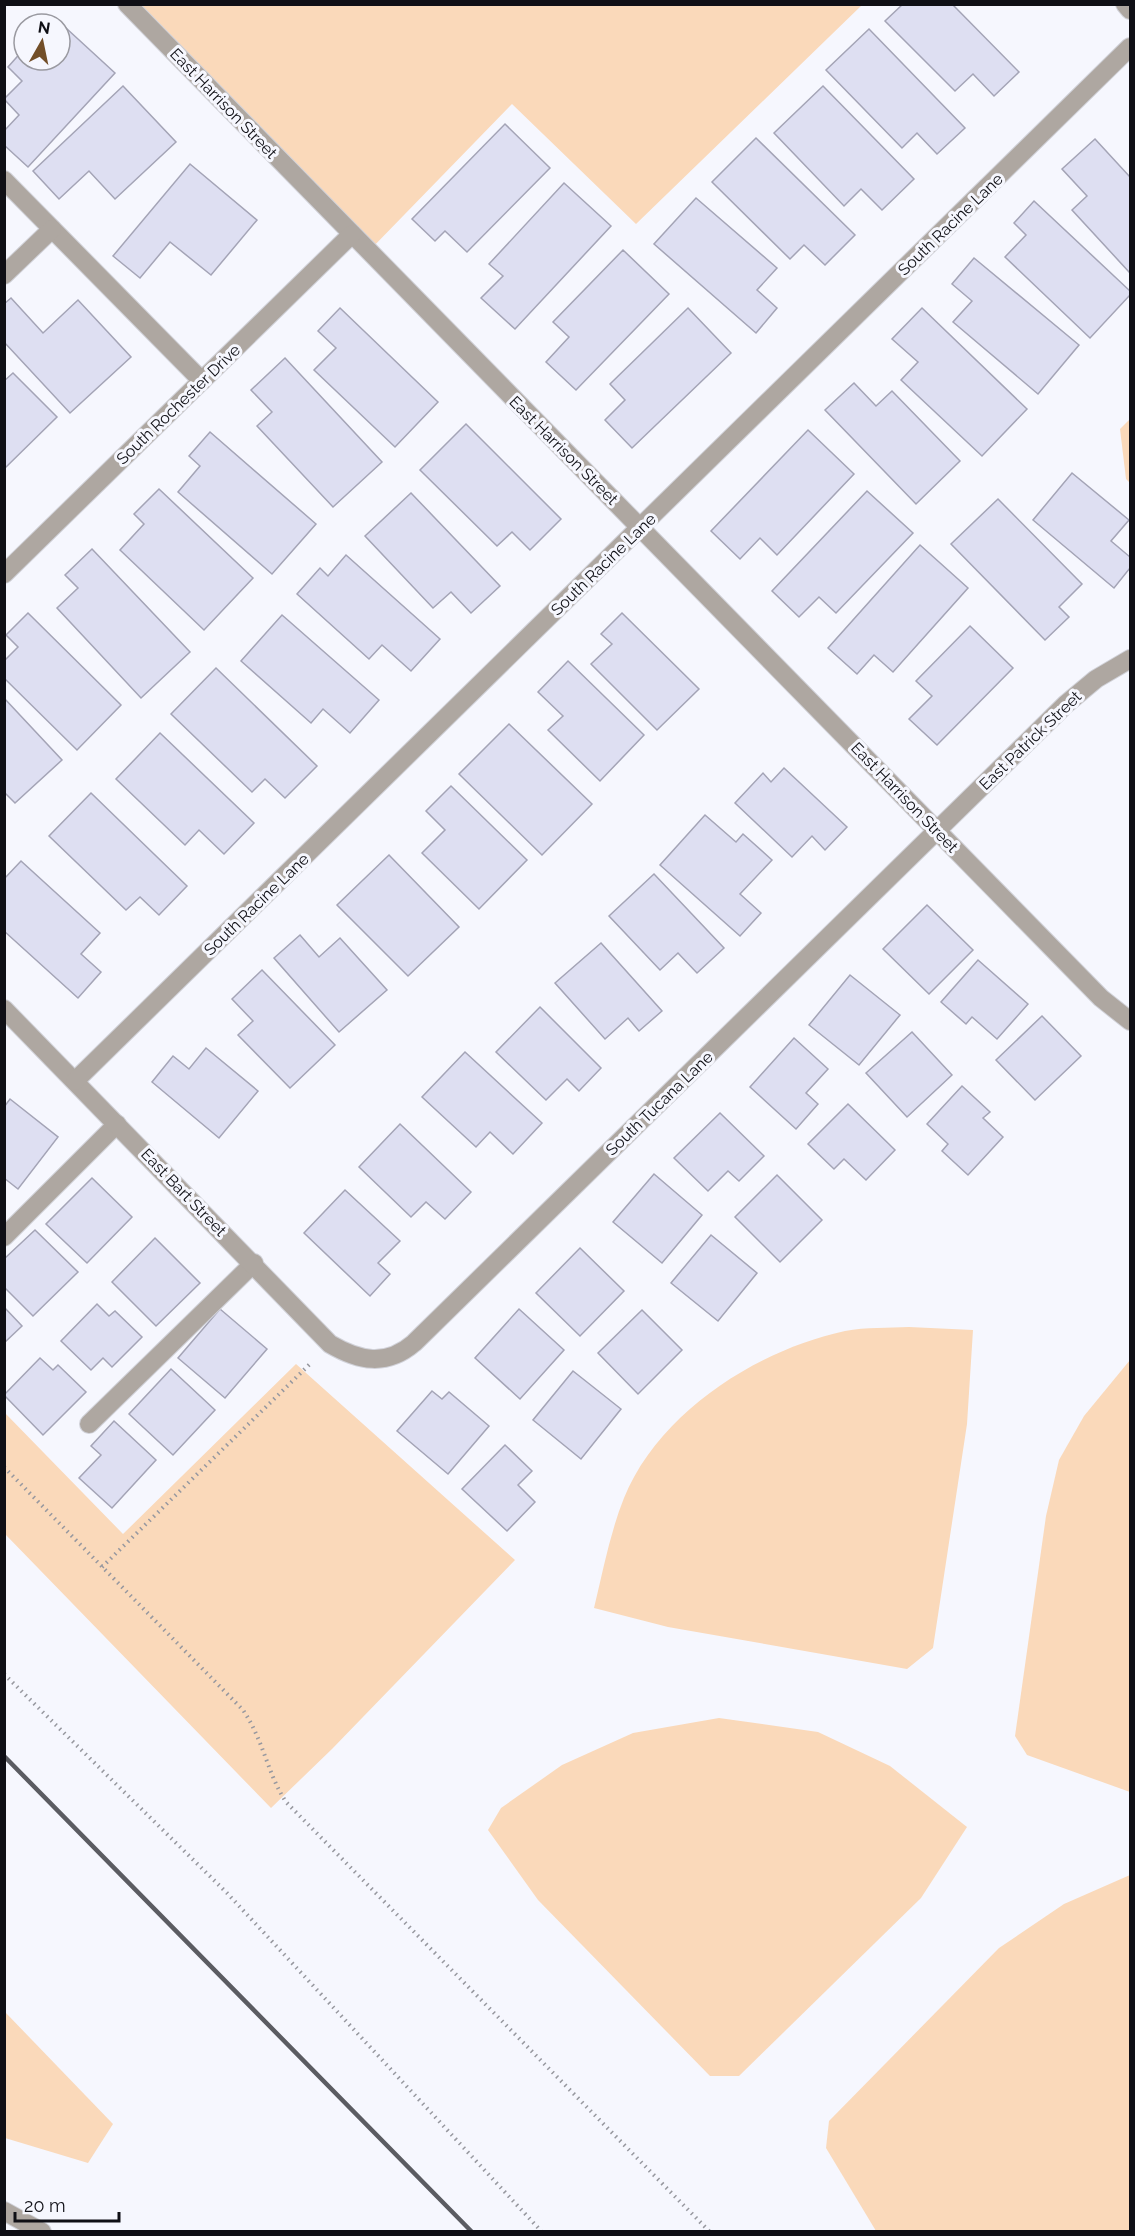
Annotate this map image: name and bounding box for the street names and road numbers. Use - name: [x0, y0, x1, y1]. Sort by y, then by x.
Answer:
- street label: East Harrison Street: [166, 44, 282, 163]
- street label: South Racine Lane: [894, 169, 1007, 279]
- street label: South Rochester Drive: [113, 340, 244, 468]
- street label: East Harrison Street: [505, 392, 622, 509]
- street label: South Racine Lane: [547, 509, 660, 619]
- street label: East Patrick Street: [975, 686, 1086, 794]
- street label: East Harrison Street: [847, 738, 963, 857]
- street label: South Racine Lane: [200, 849, 313, 959]
- street label: South Tucana Lane: [602, 1047, 717, 1159]
- street label: East Bart Street: [137, 1145, 231, 1241]

